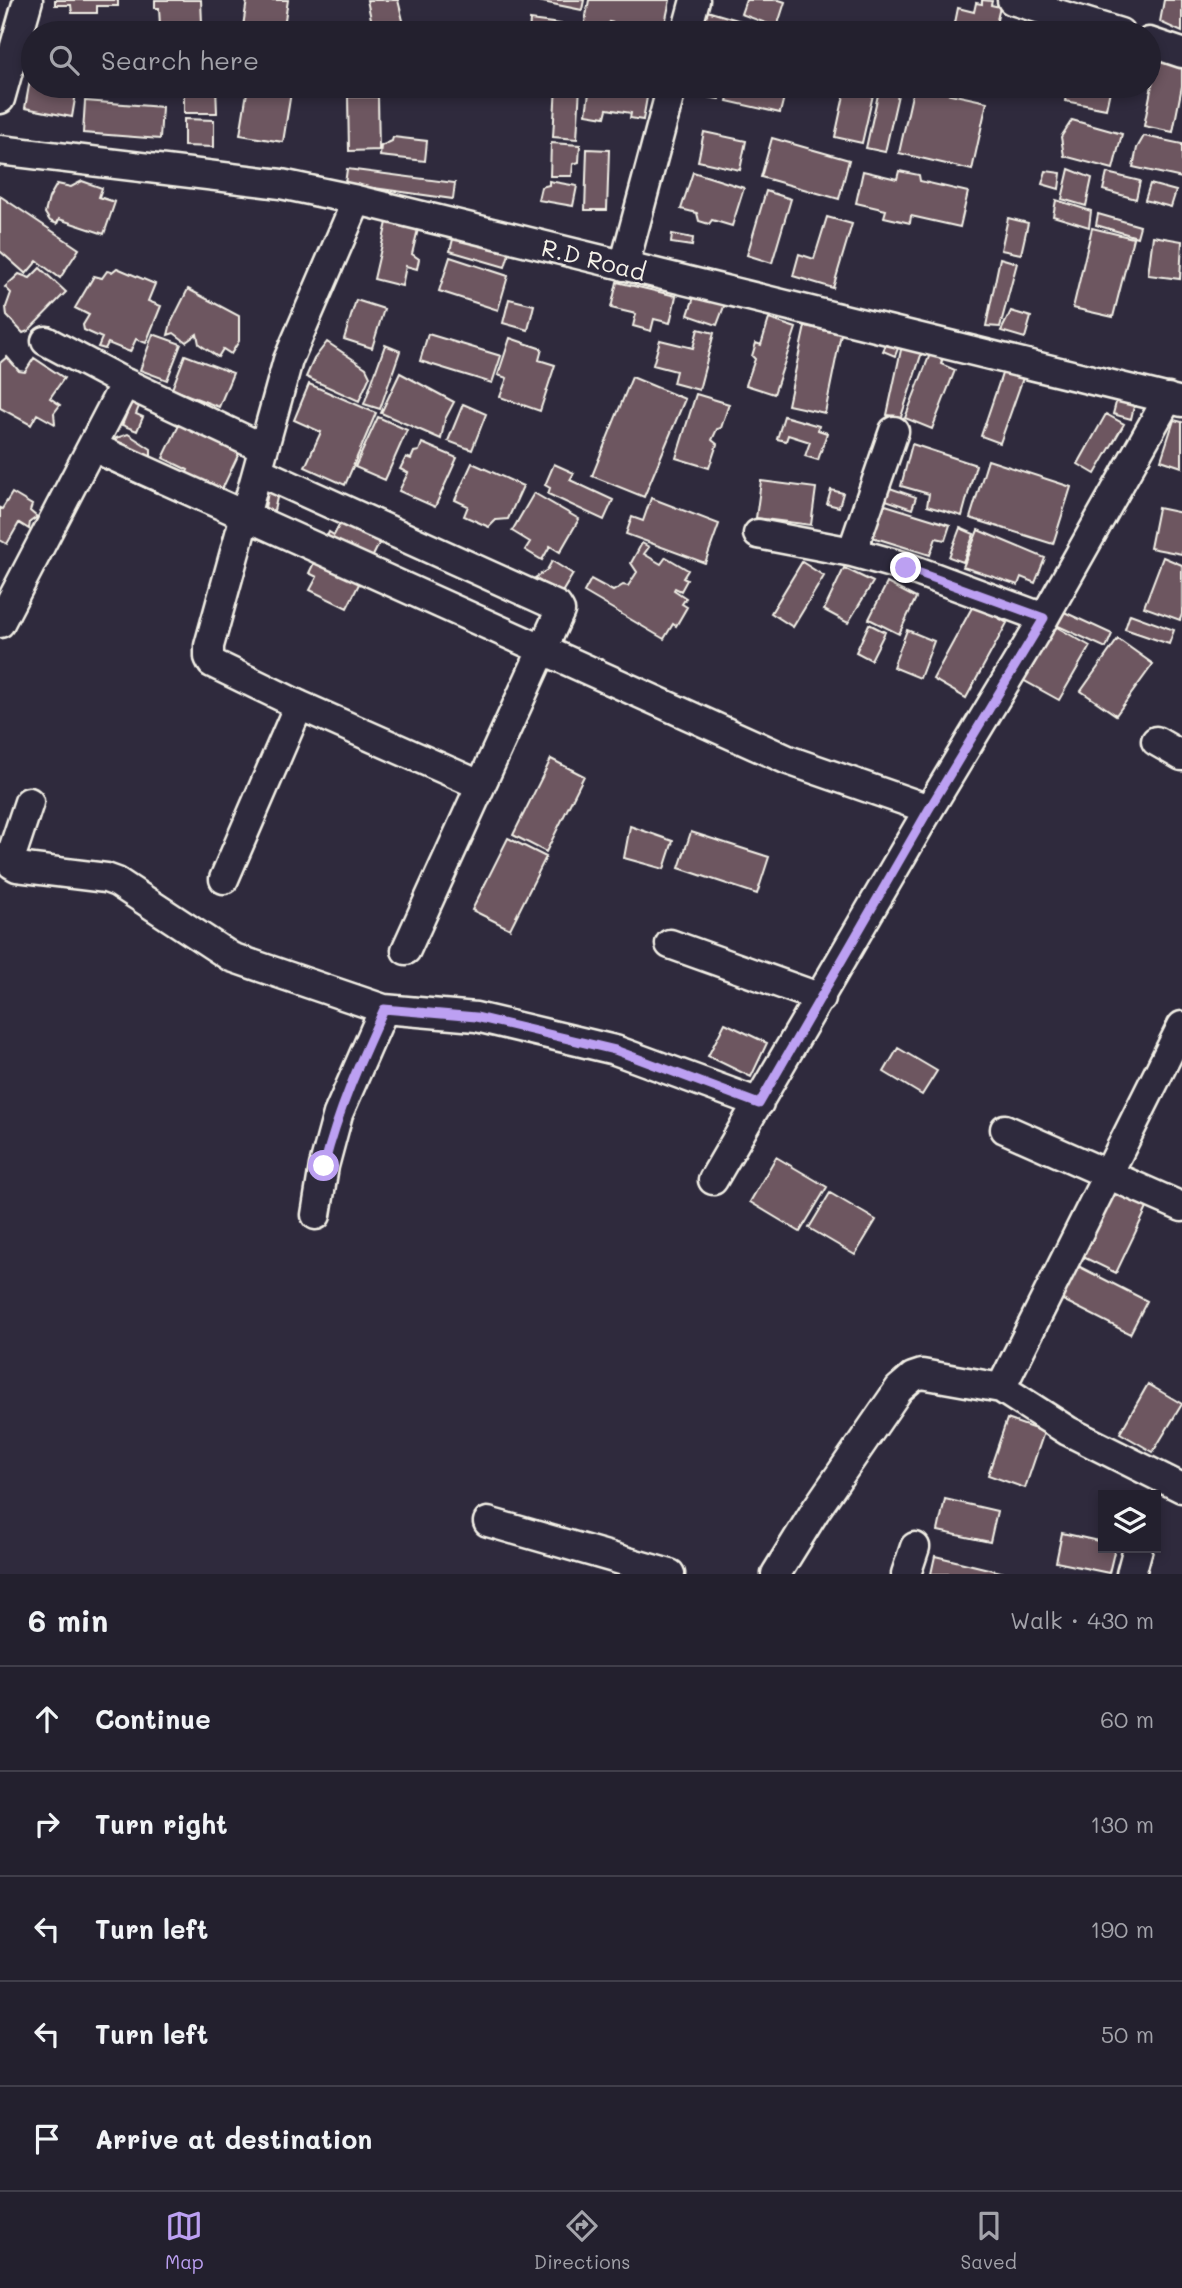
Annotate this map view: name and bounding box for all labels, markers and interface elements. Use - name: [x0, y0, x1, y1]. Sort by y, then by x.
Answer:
- search box: [21, 21, 1161, 98]
- icon: search: [45, 41, 83, 79]
- text: Search here: [101, 43, 259, 77]
- street label: R.D Road: [539, 231, 649, 287]
- route end: [890, 552, 921, 583]
- route start: [308, 1150, 339, 1181]
- map controls: [1098, 1490, 1161, 1553]
- button: layers: [1098, 1490, 1161, 1553]
- text: 6 min: [28, 1600, 108, 1640]
- text: Walk · 430 m: [1010, 1605, 1154, 1635]
- icon: ahead: [28, 1700, 66, 1738]
- text: Continue: [95, 1702, 211, 1736]
- text: 60 m: [1100, 1704, 1154, 1734]
- icon: right: [28, 1805, 66, 1843]
- text: Turn right: [95, 1807, 228, 1841]
- text: 130 m: [1090, 1809, 1154, 1839]
- icon: left: [28, 1910, 66, 1948]
- text: Turn left: [95, 1912, 208, 1946]
- text: 190 m: [1090, 1914, 1154, 1944]
- icon: left: [28, 2015, 66, 2053]
- text: Turn left: [95, 2017, 208, 2051]
- text: 50 m: [1101, 2019, 1154, 2049]
- icon: arrive: [28, 2120, 66, 2158]
- text: Arrive at destination: [95, 2122, 372, 2156]
- tab: Map: [165, 2207, 204, 2274]
- tab: Directions: [534, 2207, 630, 2274]
- tab: Saved: [961, 2207, 1017, 2274]

